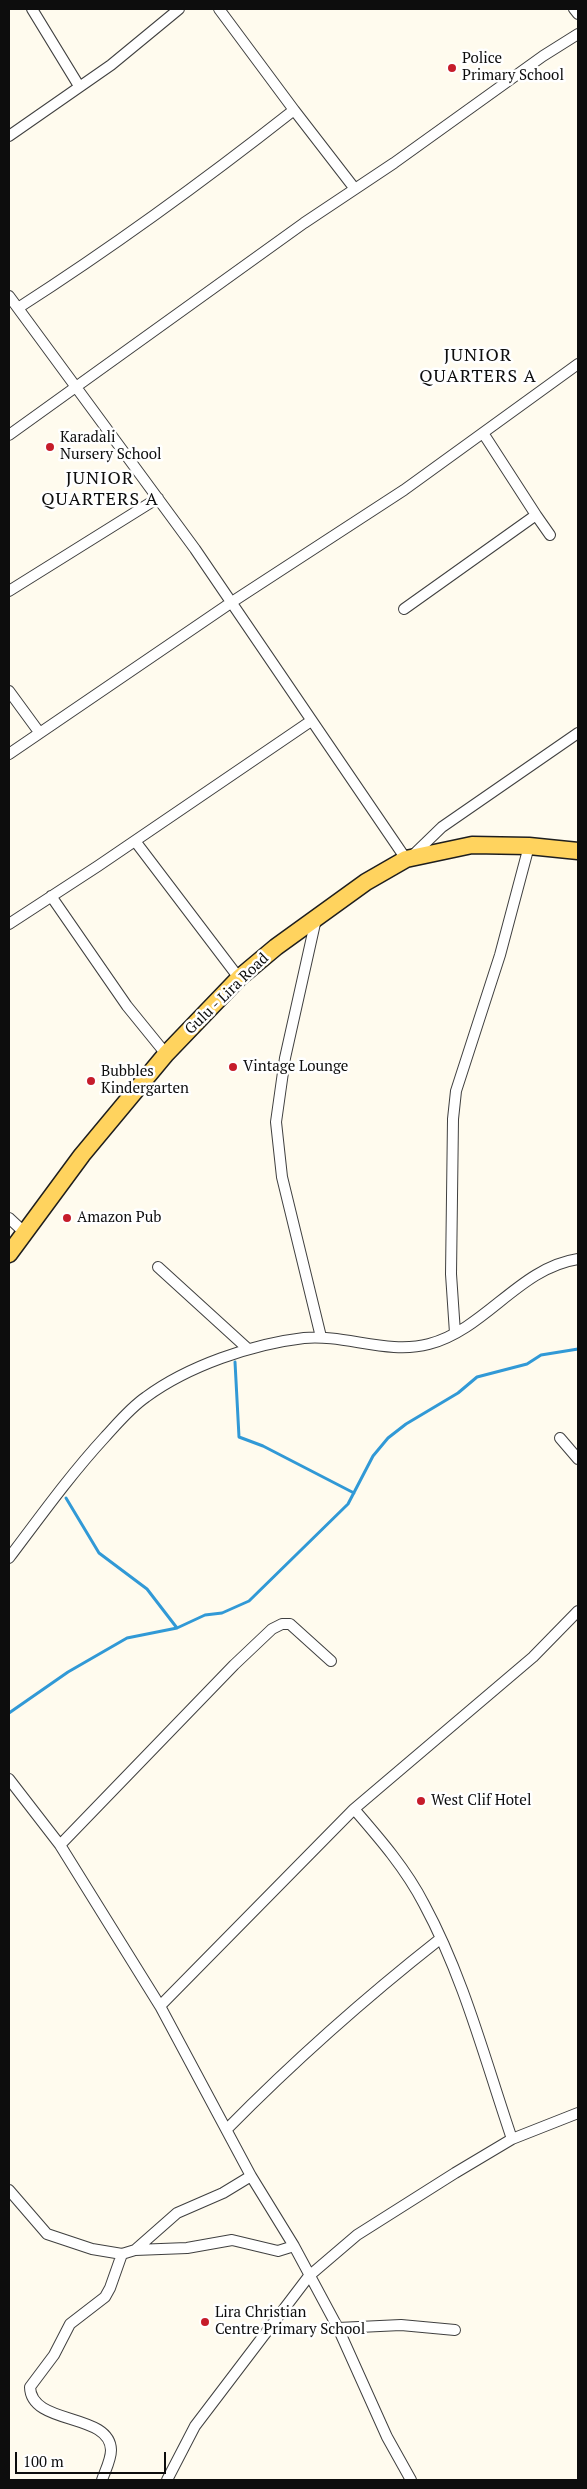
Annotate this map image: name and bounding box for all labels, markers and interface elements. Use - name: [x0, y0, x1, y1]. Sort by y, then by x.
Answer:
- place label: Police Primary School: [462, 50, 564, 85]
- marker: Police Primary School: [446, 62, 458, 74]
- district label: JUNIOR QUARTERS A: [418, 345, 538, 388]
- place label: Karadali Nursery School: [60, 429, 162, 464]
- marker: Karadali Nursery School: [44, 441, 56, 453]
- district label: JUNIOR QUARTERS A: [40, 468, 160, 510]
- street label: Gulu - Lira Road: [182, 950, 272, 1038]
- place label: Vintage Lounge: [243, 1058, 348, 1076]
- marker: Vintage Lounge: [227, 1061, 239, 1073]
- place label: Bubbles Kindergarten: [101, 1063, 189, 1098]
- marker: Bubbles Kindergarten: [85, 1075, 97, 1087]
- place label: Amazon Pub: [77, 1209, 161, 1227]
- marker: Amazon Pub: [61, 1212, 73, 1224]
- place label: West Clif Hotel: [431, 1792, 531, 1810]
- marker: West Clif Hotel: [415, 1795, 427, 1807]
- place label: Lira Christian Centre Primary School: [215, 2304, 365, 2339]
- marker: Lira Christian Centre Primary School: [199, 2316, 211, 2328]
- scale bar: [18, 2442, 169, 2474]
- text: 100 m: [23, 2451, 64, 2471]

